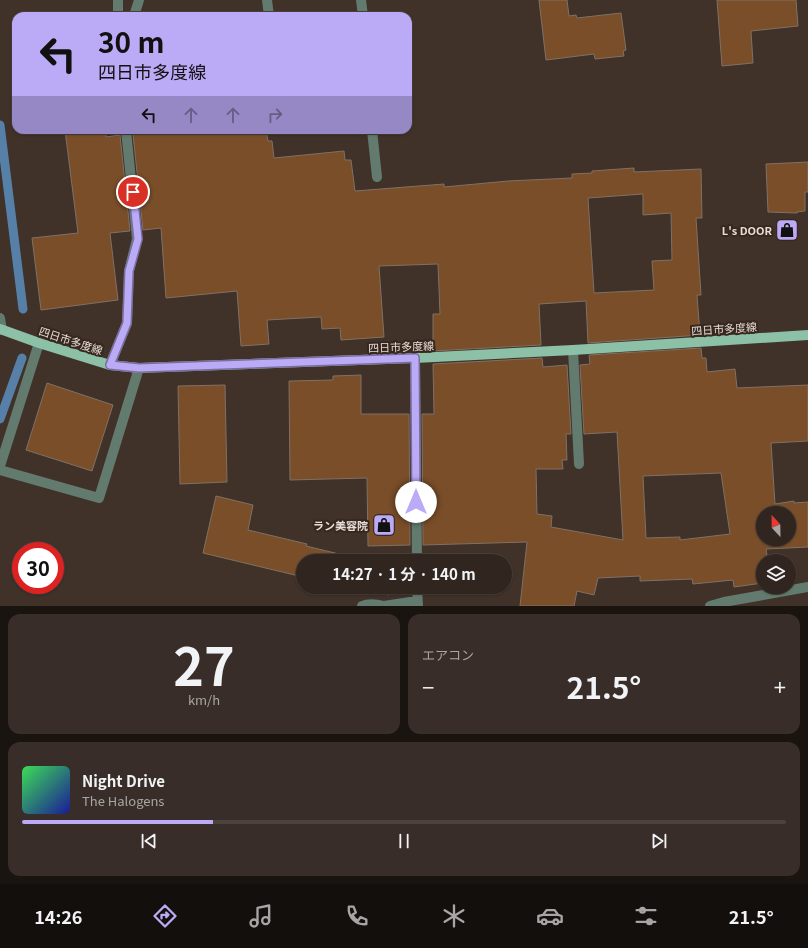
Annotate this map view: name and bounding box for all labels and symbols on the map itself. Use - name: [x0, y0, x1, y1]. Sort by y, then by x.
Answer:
- pin: [116, 175, 150, 209]
- shop icon: L's DOOR: [774, 217, 800, 243]
- place label: L's DOOR: [722, 222, 772, 238]
- street label: 四日市多度線: [691, 318, 757, 338]
- street label: 四日市多度線: [37, 322, 105, 358]
- street label: 四日市多度線: [368, 337, 434, 355]
- position arrow: [395, 481, 437, 523]
- north arrow: [756, 506, 796, 546]
- shop icon: ラン美容院: [371, 512, 397, 538]
- place label: ラン美容院: [313, 517, 368, 533]
- speed limit sign: 30: [12, 542, 64, 594]

